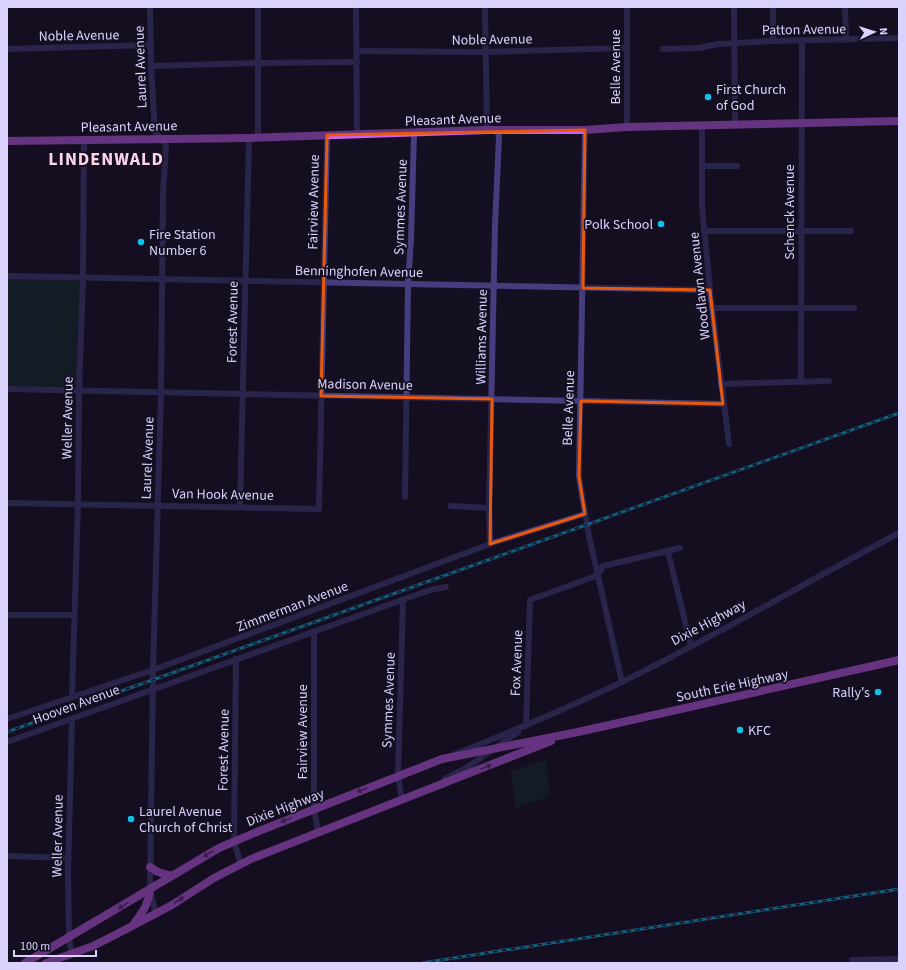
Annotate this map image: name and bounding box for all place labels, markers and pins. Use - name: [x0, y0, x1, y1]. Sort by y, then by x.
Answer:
- place label: First Church of God: [716, 80, 786, 116]
- marker: First Church of God: [703, 92, 713, 102]
- place label: Polk School: [584, 215, 653, 235]
- marker: Polk School: [656, 219, 666, 229]
- place label: Fire Station Number 6: [149, 225, 216, 261]
- marker: Fire Station Number 6: [136, 237, 146, 247]
- place label: Rally's: [832, 683, 870, 703]
- marker: Rally's: [873, 687, 883, 697]
- place label: KFC: [748, 721, 771, 741]
- marker: KFC: [735, 725, 745, 735]
- place label: Laurel Avenue Church of Christ: [139, 802, 233, 838]
- marker: Laurel Avenue Church of Christ: [126, 814, 136, 824]

